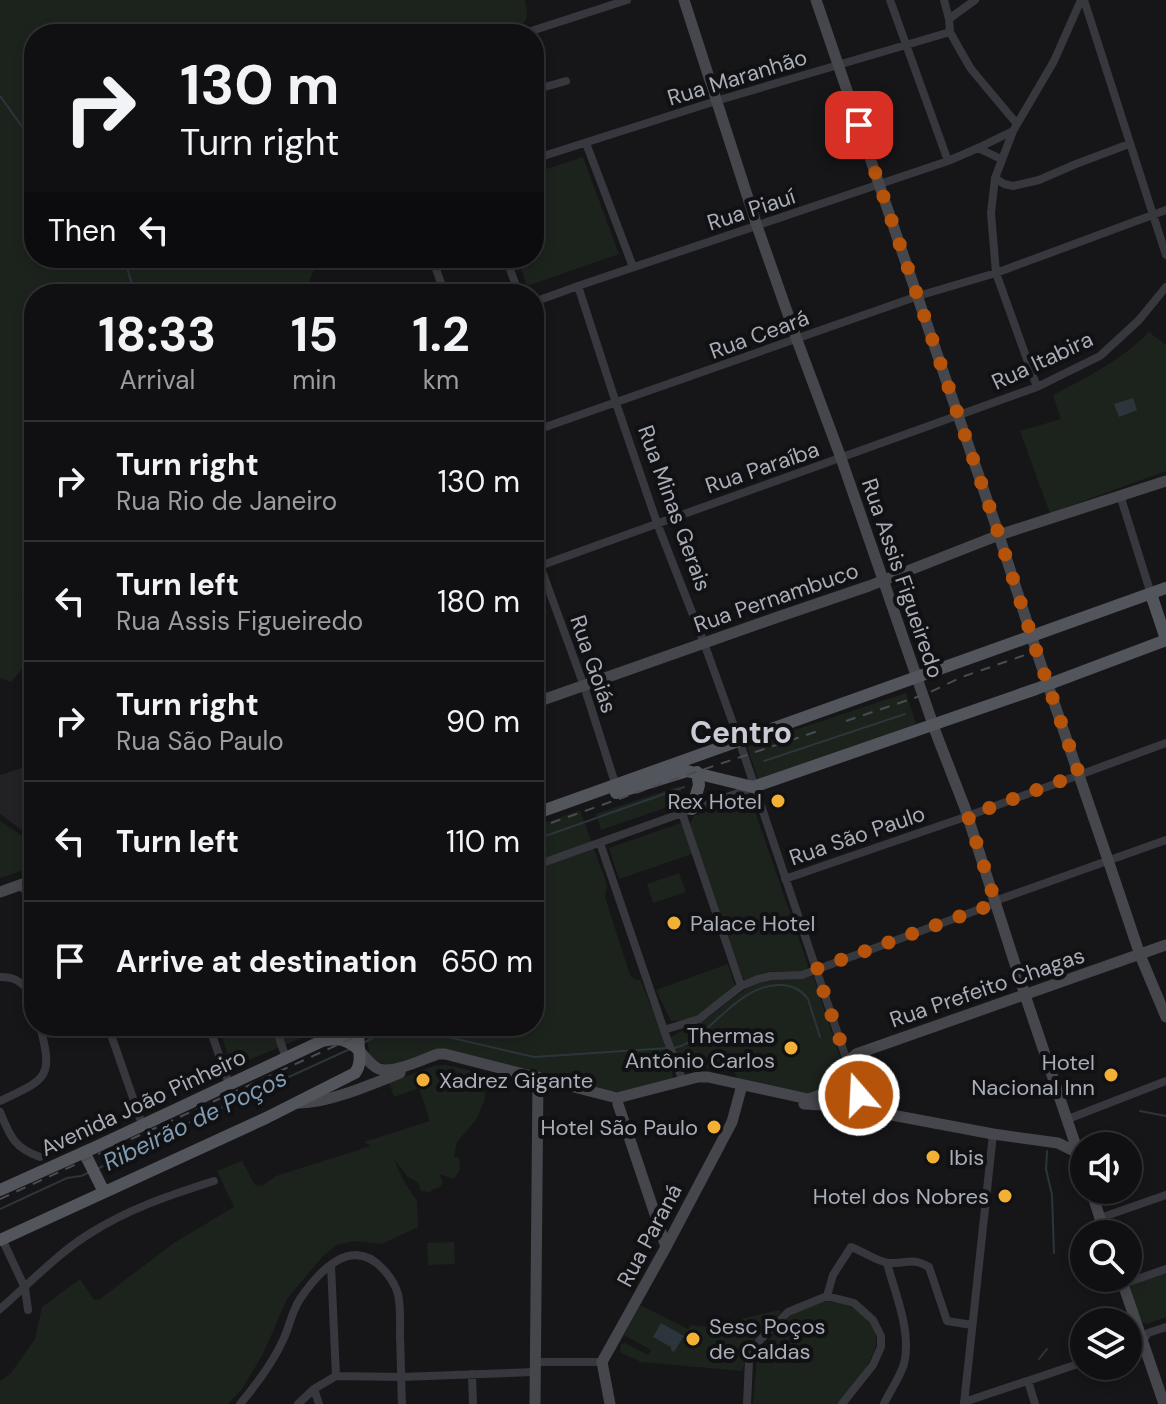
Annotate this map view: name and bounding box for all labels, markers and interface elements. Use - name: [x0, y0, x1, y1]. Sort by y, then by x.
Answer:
- street label: Rua Maranhão: [664, 43, 810, 112]
- text: 130 m: [180, 48, 339, 121]
- icon: right: [48, 56, 152, 160]
- pin: [825, 91, 893, 159]
- icon: arrive: [837, 103, 881, 147]
- text: Turn right: [180, 119, 339, 166]
- street label: Rua Piauí: [703, 182, 799, 237]
- icon: left: [132, 208, 176, 252]
- text: Then: [48, 211, 116, 250]
- text: 18:33: [98, 303, 216, 366]
- text: 15: [291, 303, 338, 366]
- text: 1.2: [412, 303, 470, 366]
- street label: Rua Ceará: [705, 303, 813, 366]
- street label: Rua Itabira: [987, 324, 1097, 397]
- text: Arrival: [119, 363, 195, 397]
- text: min: [292, 363, 336, 397]
- text: km: [423, 363, 459, 397]
- street label: Rua Minas Gerais: [631, 421, 718, 595]
- street label: Rua Paraíba: [701, 434, 823, 500]
- text: Turn right: [116, 445, 259, 484]
- icon: right: [48, 459, 92, 503]
- text: 130 m: [438, 462, 520, 501]
- street label: Rua Assis Figueiredo: [855, 475, 950, 682]
- text: Rua Rio de Janeiro: [116, 484, 337, 518]
- street label: Rua Pernambuco: [690, 556, 862, 639]
- text: Turn left: [116, 565, 239, 604]
- icon: left: [48, 579, 92, 623]
- text: 180 m: [437, 582, 520, 621]
- text: Rua Assis Figueiredo: [116, 604, 363, 638]
- street label: Rua Goiás: [563, 611, 624, 717]
- text: Turn right: [116, 685, 259, 724]
- icon: right: [48, 699, 92, 743]
- text: 90 m: [446, 702, 520, 741]
- district label: Centro: [690, 713, 792, 752]
- text: Rua São Paulo: [116, 724, 284, 758]
- place label: Rex Hotel: [668, 787, 762, 816]
- marker: Rex Hotel: [769, 792, 787, 810]
- street label: Rua São Paulo: [785, 799, 929, 872]
- icon: left: [48, 819, 92, 863]
- text: Turn left: [116, 822, 239, 861]
- text: 110 m: [446, 822, 520, 861]
- place label: Palace Hotel: [690, 909, 815, 938]
- marker: Palace Hotel: [665, 914, 683, 932]
- icon: arrive: [48, 939, 92, 983]
- street label: Rua Prefeito Chagas: [886, 941, 1088, 1034]
- text: Arrive at destination: [116, 942, 417, 981]
- text: 650 m: [441, 942, 533, 981]
- place label: Thermas Antônio Carlos: [625, 1021, 775, 1075]
- marker: Thermas Antônio Carlos: [782, 1039, 800, 1057]
- street label: Avenida João Pinheiro: [36, 1042, 251, 1163]
- place label: Hotel Nacional Inn: [971, 1048, 1095, 1102]
- position arrow: [817, 1053, 901, 1137]
- water label: Ribeirão de Poços: [98, 1062, 292, 1178]
- place label: Xadrez Gigante: [439, 1066, 593, 1095]
- marker: Hotel Nacional Inn: [1102, 1066, 1120, 1084]
- marker: Xadrez Gigante: [414, 1071, 432, 1089]
- place label: Hotel São Paulo: [540, 1113, 698, 1142]
- marker: Hotel São Paulo: [705, 1118, 723, 1136]
- map controls: [1070, 1132, 1142, 1380]
- button: sound: [1070, 1132, 1142, 1204]
- place label: Ibis: [949, 1143, 984, 1172]
- marker: Ibis: [924, 1148, 942, 1166]
- street label: Rua Paraná: [610, 1179, 689, 1292]
- place label: Hotel dos Nobres: [813, 1182, 989, 1211]
- marker: Hotel dos Nobres: [996, 1187, 1014, 1205]
- button: search: [1070, 1220, 1142, 1292]
- button: layers: [1070, 1308, 1142, 1380]
- place label: Sesc Poços de Caldas: [709, 1312, 826, 1366]
- marker: Sesc Poços de Caldas: [684, 1330, 702, 1348]

